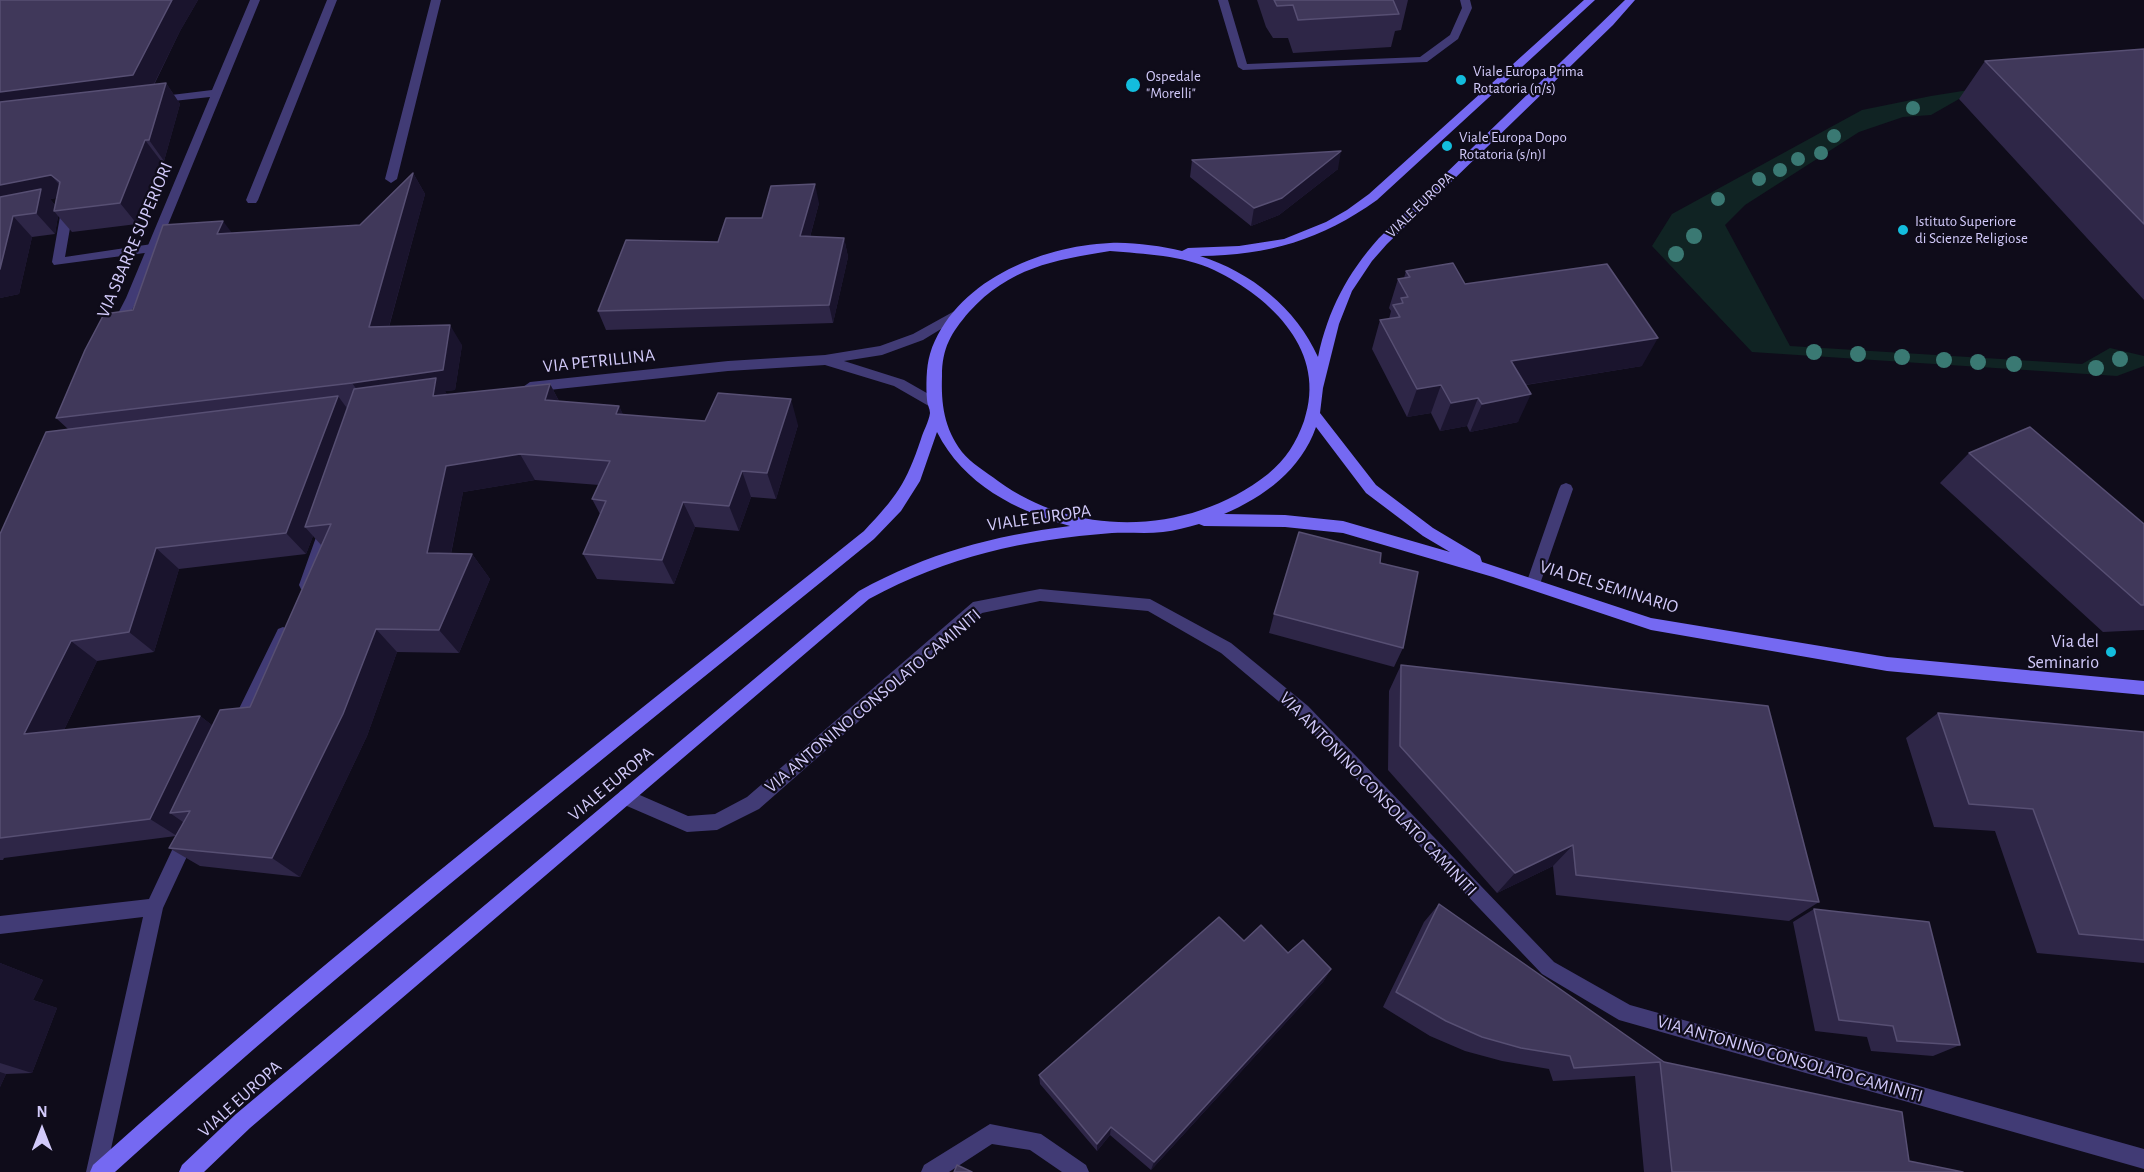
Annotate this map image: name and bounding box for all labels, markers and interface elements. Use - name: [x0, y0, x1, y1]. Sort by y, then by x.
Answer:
- place label: Viale Europa Prima Rotatoria (n/s): [1473, 62, 1584, 97]
- place label: Ospedale "Morelli": [1146, 67, 1201, 102]
- marker: Viale Europa Prima Rotatoria (n/s): [1454, 73, 1468, 87]
- marker: Ospedale "Morelli": [1124, 76, 1142, 94]
- place label: Viale Europa Dopo Rotatoria (s/n)I: [1459, 128, 1567, 163]
- marker: Viale Europa Dopo Rotatoria (s/n)I: [1440, 139, 1454, 153]
- street label: VIA SBARRE SUPERIORI: [92, 159, 178, 321]
- street label: VIALE EUROPA: [1382, 168, 1458, 242]
- place label: Istituto Superiore di Scienze Religiose: [1915, 212, 2028, 247]
- marker: Istituto Superiore di Scienze Religiose: [1896, 223, 1910, 237]
- street label: VIA PETRILLINA: [542, 344, 656, 378]
- street label: VIALE EUROPA: [986, 500, 1092, 536]
- street label: VIA DEL SEMINARIO: [1537, 556, 1681, 618]
- street label: VIA ANTONINO CONSOLATO CAMINITI: [761, 604, 985, 798]
- place label: Via del Seminario: [2027, 631, 2099, 674]
- marker: Via del Seminario: [2104, 645, 2118, 659]
- street label: VIA ANTONINO CONSOLATO CAMINITI: [1275, 687, 1481, 901]
- street label: VIALE EUROPA: [564, 742, 658, 826]
- street label: VIA ANTONINO CONSOLATO CAMINITI: [1655, 1011, 1925, 1107]
- street label: VIALE EUROPA: [194, 1056, 286, 1142]
- north arrow: [12, 1100, 72, 1160]
- text: N: [36, 1104, 48, 1120]

